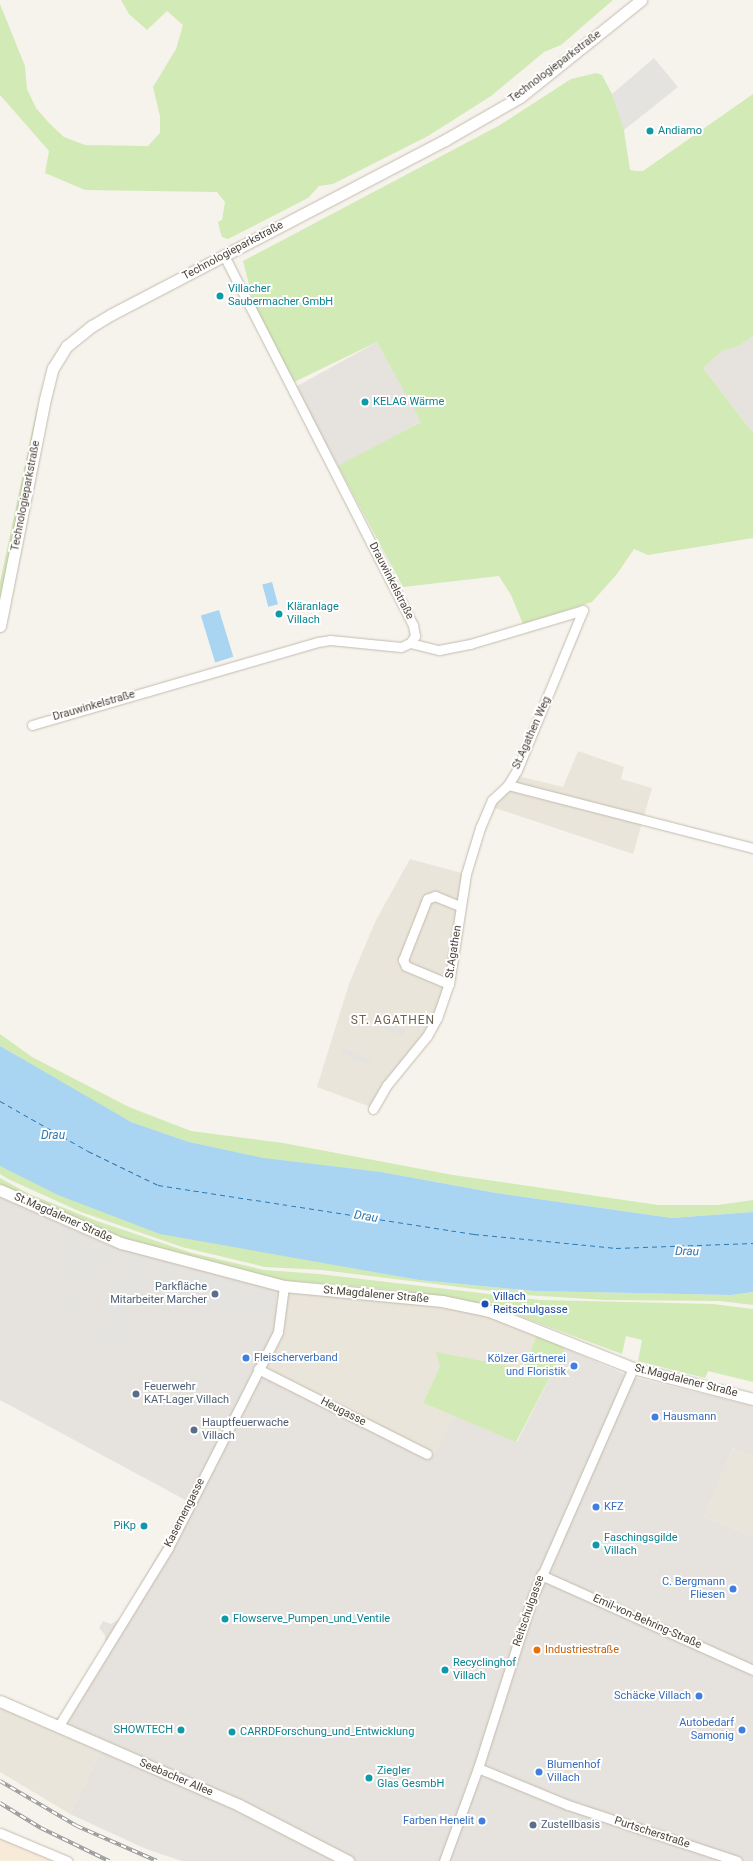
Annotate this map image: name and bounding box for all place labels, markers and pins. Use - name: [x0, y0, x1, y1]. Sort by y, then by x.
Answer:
- place label: Andiamo: [658, 124, 702, 138]
- marker: Andiamo: [645, 126, 655, 136]
- place label: Villacher Saubermacher GmbH: [228, 283, 333, 309]
- marker: Villacher Saubermacher GmbH: [215, 291, 225, 301]
- place label: KELAG Wärme: [373, 395, 444, 409]
- marker: KELAG Wärme: [360, 397, 370, 407]
- place label: Kläranlage Villach: [287, 601, 339, 627]
- marker: Kläranlage Villach: [274, 609, 284, 619]
- place label: Parkfläche Mitarbeiter Marcher: [110, 1281, 207, 1307]
- marker: Parkfläche Mitarbeiter Marcher: [210, 1289, 220, 1299]
- place label: Villach Reitschulgasse: [493, 1291, 567, 1317]
- marker: Villach Reitschulgasse: [480, 1299, 490, 1309]
- place label: Fleischerverband: [254, 1351, 338, 1365]
- marker: Fleischerverband: [241, 1353, 251, 1363]
- place label: Kölzer Gärtnerei und Floristik: [488, 1353, 566, 1379]
- marker: Kölzer Gärtnerei und Floristik: [569, 1361, 579, 1371]
- place label: Feuerwehr KAT-Lager Villach: [144, 1381, 229, 1407]
- marker: Feuerwehr KAT-Lager Villach: [131, 1389, 141, 1399]
- place label: Hausmann: [663, 1410, 716, 1424]
- marker: Hausmann: [650, 1412, 660, 1422]
- place label: Hauptfeuerwache Villach: [202, 1417, 289, 1443]
- marker: Hauptfeuerwache Villach: [189, 1425, 199, 1435]
- place label: KFZ: [604, 1500, 624, 1514]
- marker: KFZ: [591, 1502, 601, 1512]
- place label: PiKp: [113, 1519, 136, 1533]
- marker: PiKp: [139, 1521, 149, 1531]
- place label: Faschingsgilde Villach: [604, 1532, 678, 1558]
- marker: Faschingsgilde Villach: [591, 1540, 601, 1550]
- place label: C. Bergmann Fliesen: [662, 1576, 725, 1602]
- marker: C. Bergmann Fliesen: [728, 1584, 738, 1594]
- place label: Flowserve_Pumpen_und_Ventile: [233, 1612, 390, 1626]
- marker: Flowserve_Pumpen_und_Ventile: [220, 1614, 230, 1624]
- place label: Industriestraße: [545, 1643, 619, 1657]
- marker: Industriestraße: [532, 1645, 542, 1655]
- place label: Recyclinghof Villach: [453, 1657, 516, 1683]
- marker: Recyclinghof Villach: [440, 1665, 450, 1675]
- place label: Schäcke Villach: [614, 1689, 691, 1703]
- marker: Schäcke Villach: [694, 1691, 704, 1701]
- place label: Autobedarf Samonig: [679, 1717, 734, 1743]
- place label: SHOWTECH: [113, 1723, 173, 1737]
- marker: SHOWTECH: [176, 1725, 186, 1735]
- place label: CARRDForschung_und_Entwicklung: [240, 1725, 414, 1739]
- marker: Autobedarf Samonig: [737, 1725, 747, 1735]
- marker: CARRDForschung_und_Entwicklung: [227, 1727, 237, 1737]
- place label: Blumenhof Villach: [547, 1759, 600, 1785]
- place label: Ziegler Glas GesmbH: [377, 1765, 444, 1791]
- marker: Blumenhof Villach: [534, 1767, 544, 1777]
- marker: Ziegler Glas GesmbH: [364, 1773, 374, 1783]
- place label: Farben Henelit: [403, 1814, 474, 1828]
- marker: Farben Henelit: [477, 1816, 487, 1826]
- place label: Zustellbasis: [541, 1818, 600, 1832]
- marker: Zustellbasis: [528, 1820, 538, 1830]

